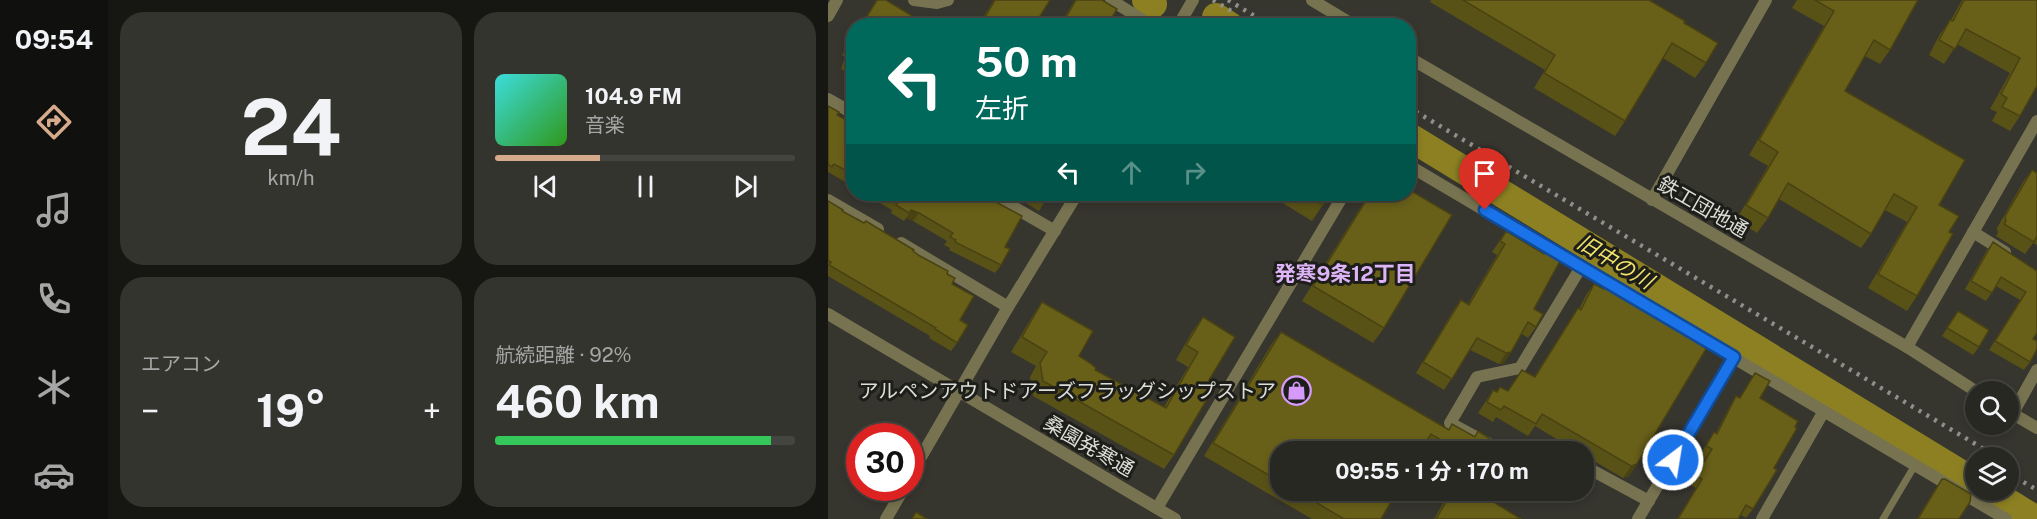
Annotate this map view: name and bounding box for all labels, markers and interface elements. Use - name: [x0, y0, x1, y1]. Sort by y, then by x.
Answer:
- text: 09:54: [15, 23, 93, 55]
- text: 50 m: [975, 37, 1078, 86]
- icon: left: [876, 42, 954, 120]
- text: 24: [241, 81, 341, 173]
- text: 104.9 FM: [585, 83, 682, 109]
- text: 左折: [975, 92, 1029, 124]
- icon: directions: [33, 101, 75, 143]
- text: 音楽: [585, 113, 625, 137]
- pin: [1459, 148, 1510, 210]
- icon: left: [1052, 156, 1085, 189]
- icon: ahead: [1115, 156, 1148, 189]
- icon: right: [1178, 156, 1211, 189]
- icon: arrive: [1468, 157, 1501, 190]
- text: km/h: [267, 166, 315, 190]
- icon: previous: [529, 170, 562, 203]
- icon: pause: [629, 170, 662, 203]
- icon: next: [729, 170, 762, 203]
- street label: 鉄工団地通: [1654, 172, 1752, 242]
- icon: music: [33, 189, 75, 231]
- water label: 旧中の川: [1573, 229, 1659, 295]
- district label: 発寒9条12丁目: [1274, 261, 1416, 286]
- icon: phone: [33, 278, 75, 320]
- text: 航続距離 · 92%: [495, 343, 632, 367]
- text: エアコン: [141, 352, 221, 376]
- icon: climate: [33, 366, 75, 408]
- text: 460 km: [495, 375, 660, 428]
- shop icon: アルペンアウトドアーズフラッグシップストア: [1281, 375, 1313, 407]
- place label: アルペンアウトドアーズフラッグシップストア: [858, 379, 1276, 403]
- map controls: [1965, 381, 2019, 501]
- button: search: [1965, 381, 2019, 435]
- text: 19°: [256, 384, 326, 437]
- text: −: [141, 392, 159, 430]
- text: +: [423, 392, 441, 430]
- street label: 桑園発寒通: [1040, 411, 1138, 481]
- speed limit sign: 30: [846, 423, 924, 501]
- position arrow: [1641, 428, 1705, 492]
- button: layers: [1965, 447, 2019, 501]
- icon: car: [33, 454, 75, 496]
- text: 09:55 · 1 分 · 170 m: [1335, 458, 1529, 484]

